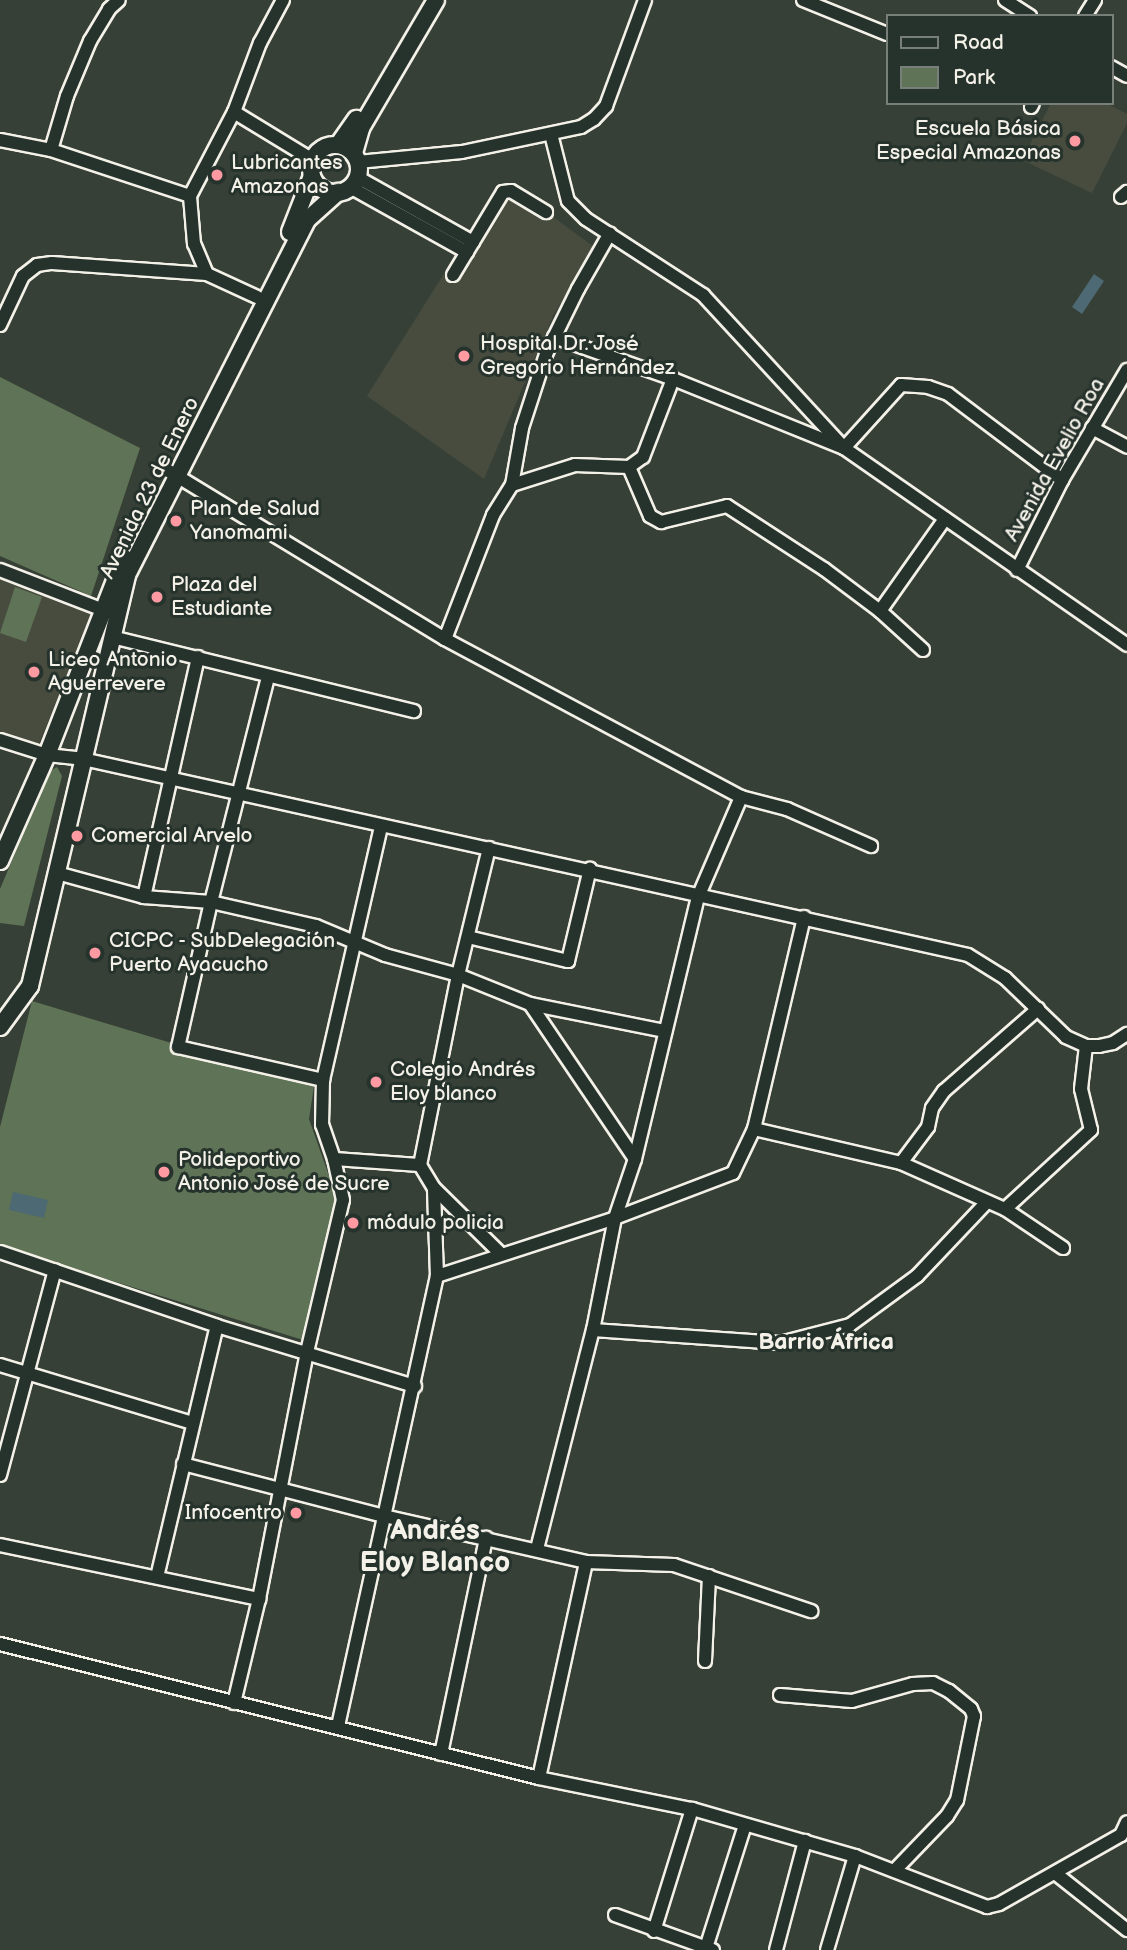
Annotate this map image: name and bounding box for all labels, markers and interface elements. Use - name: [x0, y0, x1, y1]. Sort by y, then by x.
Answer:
- legend: [886, 14, 1113, 105]
- text: Road: [953, 30, 1004, 55]
- text: Park: [953, 65, 995, 90]
- place label: Escuela Básica Especial Amazonas: [876, 116, 1061, 166]
- marker: Escuela Básica Especial Amazonas: [1067, 133, 1083, 149]
- place label: Lubricantes Amazonas: [231, 150, 343, 200]
- marker: Lubricantes Amazonas: [209, 167, 225, 183]
- place label: Hospital Dr. José Gregorio Hernández: [480, 331, 675, 381]
- marker: Hospital Dr. José Gregorio Hernández: [454, 346, 474, 366]
- street label: Avenida Evelio Roa: [1000, 374, 1110, 546]
- street label: Avenida 23 de Enero: [95, 393, 205, 583]
- place label: Plan de Salud Yanomami: [190, 496, 320, 546]
- marker: Plan de Salud Yanomami: [168, 513, 184, 529]
- place label: Plaza del Estudiante: [171, 572, 272, 622]
- marker: Plaza del Estudiante: [149, 589, 165, 605]
- place label: Liceo Antonio Aguerrevere: [48, 647, 177, 697]
- marker: Liceo Antonio Aguerrevere: [26, 664, 42, 680]
- place label: Comercial Arvelo: [91, 823, 252, 849]
- marker: Comercial Arvelo: [69, 828, 85, 844]
- place label: CICPC - SubDelegación Puerto Ayacucho: [109, 928, 337, 978]
- marker: CICPC - SubDelegación Puerto Ayacucho: [87, 945, 103, 961]
- place label: Colegio Andrés Eloy blanco: [390, 1057, 535, 1107]
- marker: Colegio Andrés Eloy blanco: [368, 1074, 384, 1090]
- place label: Polideportivo Antonio José de Sucre: [178, 1147, 391, 1197]
- marker: Polideportivo Antonio José de Sucre: [156, 1164, 172, 1180]
- place label: módulo policia: [367, 1210, 504, 1236]
- marker: módulo policia: [345, 1215, 361, 1231]
- district label: Barrio África: [758, 1328, 894, 1356]
- place label: Infocentro: [185, 1500, 282, 1526]
- marker: Infocentro: [288, 1505, 304, 1521]
- district label: Andrés Eloy Blanco: [359, 1514, 511, 1580]

